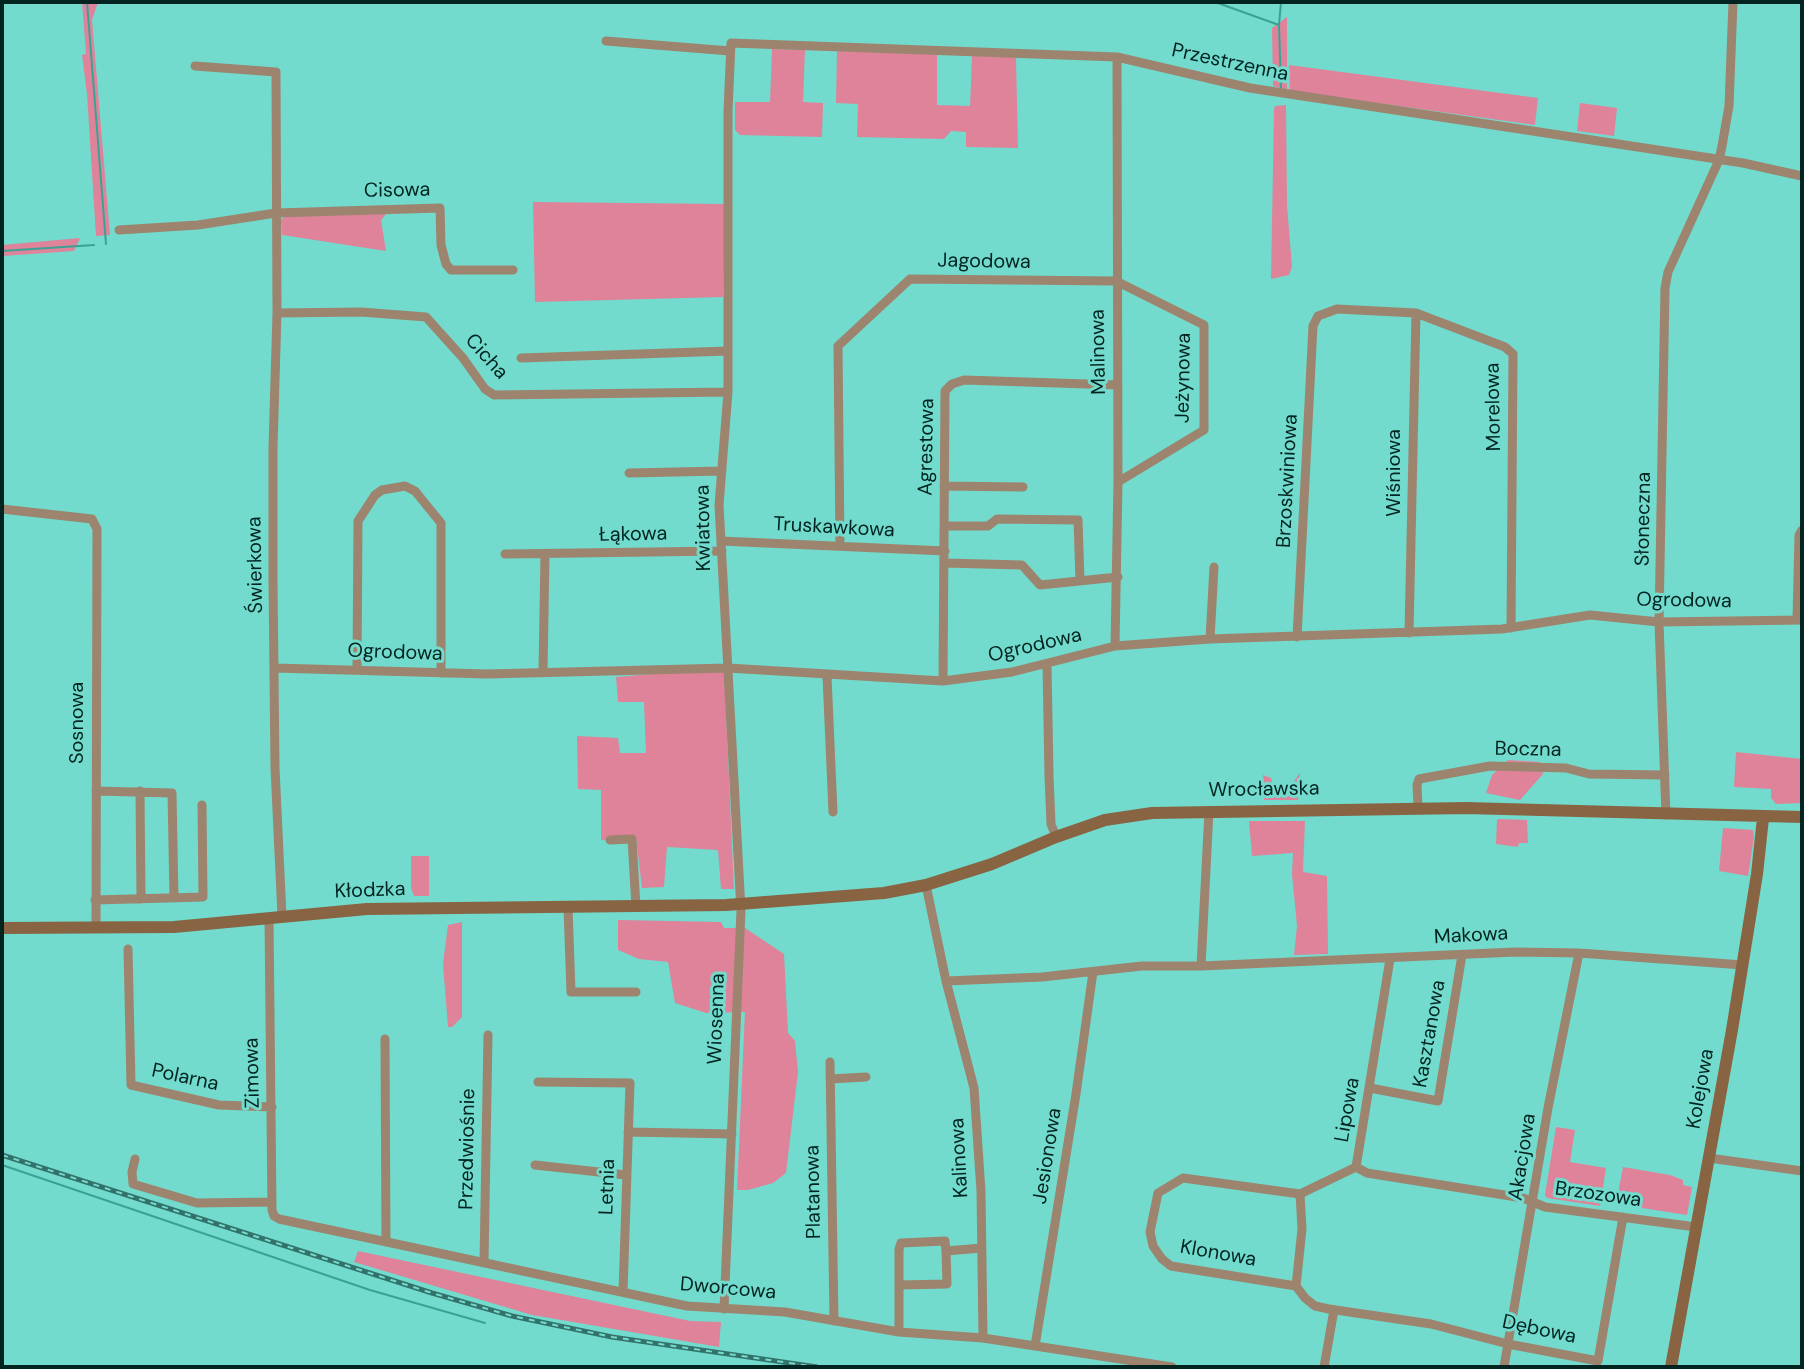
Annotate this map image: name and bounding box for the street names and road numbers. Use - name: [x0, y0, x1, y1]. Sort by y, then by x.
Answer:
- street label: Przestrzenna: [1169, 39, 1291, 87]
- street label: Cisowa: [364, 178, 430, 204]
- street label: Jagodowa: [937, 249, 1031, 275]
- street label: Malinowa: [1086, 309, 1112, 395]
- street label: Cicha: [459, 329, 513, 385]
- street label: Jeżynowa: [1171, 333, 1197, 423]
- street label: Morelowa: [1481, 362, 1507, 452]
- street label: Agrestowa: [914, 398, 940, 496]
- street label: Brzoskwiniowa: [1273, 413, 1303, 549]
- street label: Wiśniowa: [1383, 429, 1407, 517]
- street label: Słoneczna: [1631, 472, 1657, 566]
- street label: Kwiatowa: [691, 485, 717, 571]
- street label: Truskawkowa: [773, 513, 895, 543]
- street label: Świerkowa: [243, 516, 269, 614]
- street label: Łąkowa: [599, 522, 667, 548]
- street label: Ogrodowa: [1636, 588, 1732, 614]
- street label: Ogrodowa: [986, 624, 1084, 668]
- street label: Ogrodowa: [347, 639, 443, 667]
- street label: Sosnowa: [66, 682, 90, 764]
- street label: Boczna: [1494, 737, 1562, 763]
- street label: Wrocławska: [1208, 777, 1320, 803]
- street label: Kłodzka: [334, 878, 406, 904]
- street label: Makowa: [1433, 922, 1509, 950]
- street label: Wiosenna: [703, 973, 731, 1065]
- street label: Kasztanowa: [1409, 978, 1451, 1090]
- street label: Zimowa: [240, 1037, 266, 1109]
- street label: Kolejowa: [1682, 1047, 1720, 1131]
- street label: Polarna: [149, 1059, 221, 1097]
- street label: Lipowa: [1331, 1076, 1365, 1144]
- street label: Przedwiośnie: [455, 1088, 481, 1210]
- street label: Jesionowa: [1029, 1106, 1067, 1206]
- street label: Akacjowa: [1504, 1112, 1542, 1202]
- street label: Kalinowa: [946, 1117, 974, 1199]
- street label: Platanowa: [801, 1145, 827, 1239]
- street label: Letnia: [595, 1159, 621, 1215]
- street label: Brzozowa: [1553, 1177, 1643, 1213]
- street label: Klonowa: [1178, 1236, 1258, 1272]
- street label: Dworcowa: [679, 1273, 777, 1305]
- street label: Dębowa: [1500, 1310, 1578, 1350]

